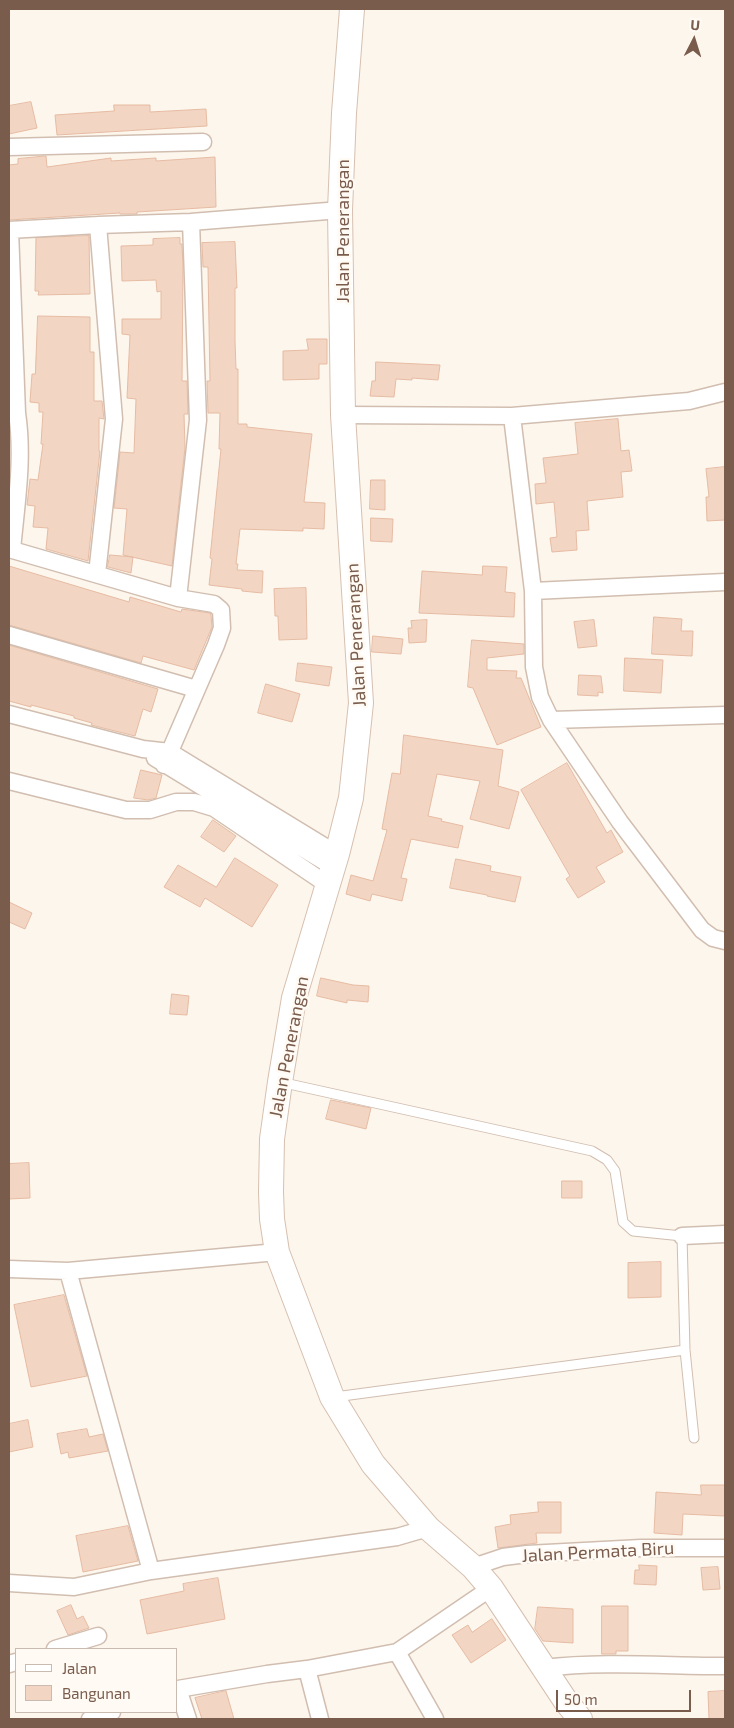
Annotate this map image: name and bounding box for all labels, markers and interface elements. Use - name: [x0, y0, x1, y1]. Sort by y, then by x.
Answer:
- north arrow: [669, 15, 719, 65]
- text: U: [690, 16, 701, 33]
- street label: Jalan Penerangan: [332, 159, 354, 303]
- street label: Jalan Penerangan: [341, 563, 371, 707]
- street label: Jalan Penerangan: [265, 974, 313, 1120]
- street label: Jalan Permata Biru: [521, 1537, 675, 1567]
- legend: [15, 1648, 178, 1713]
- text: Jalan: [62, 1659, 97, 1677]
- scale bar: [559, 1680, 694, 1712]
- text: Bangunan: [62, 1684, 131, 1702]
- text: 50 m: [564, 1690, 598, 1708]

